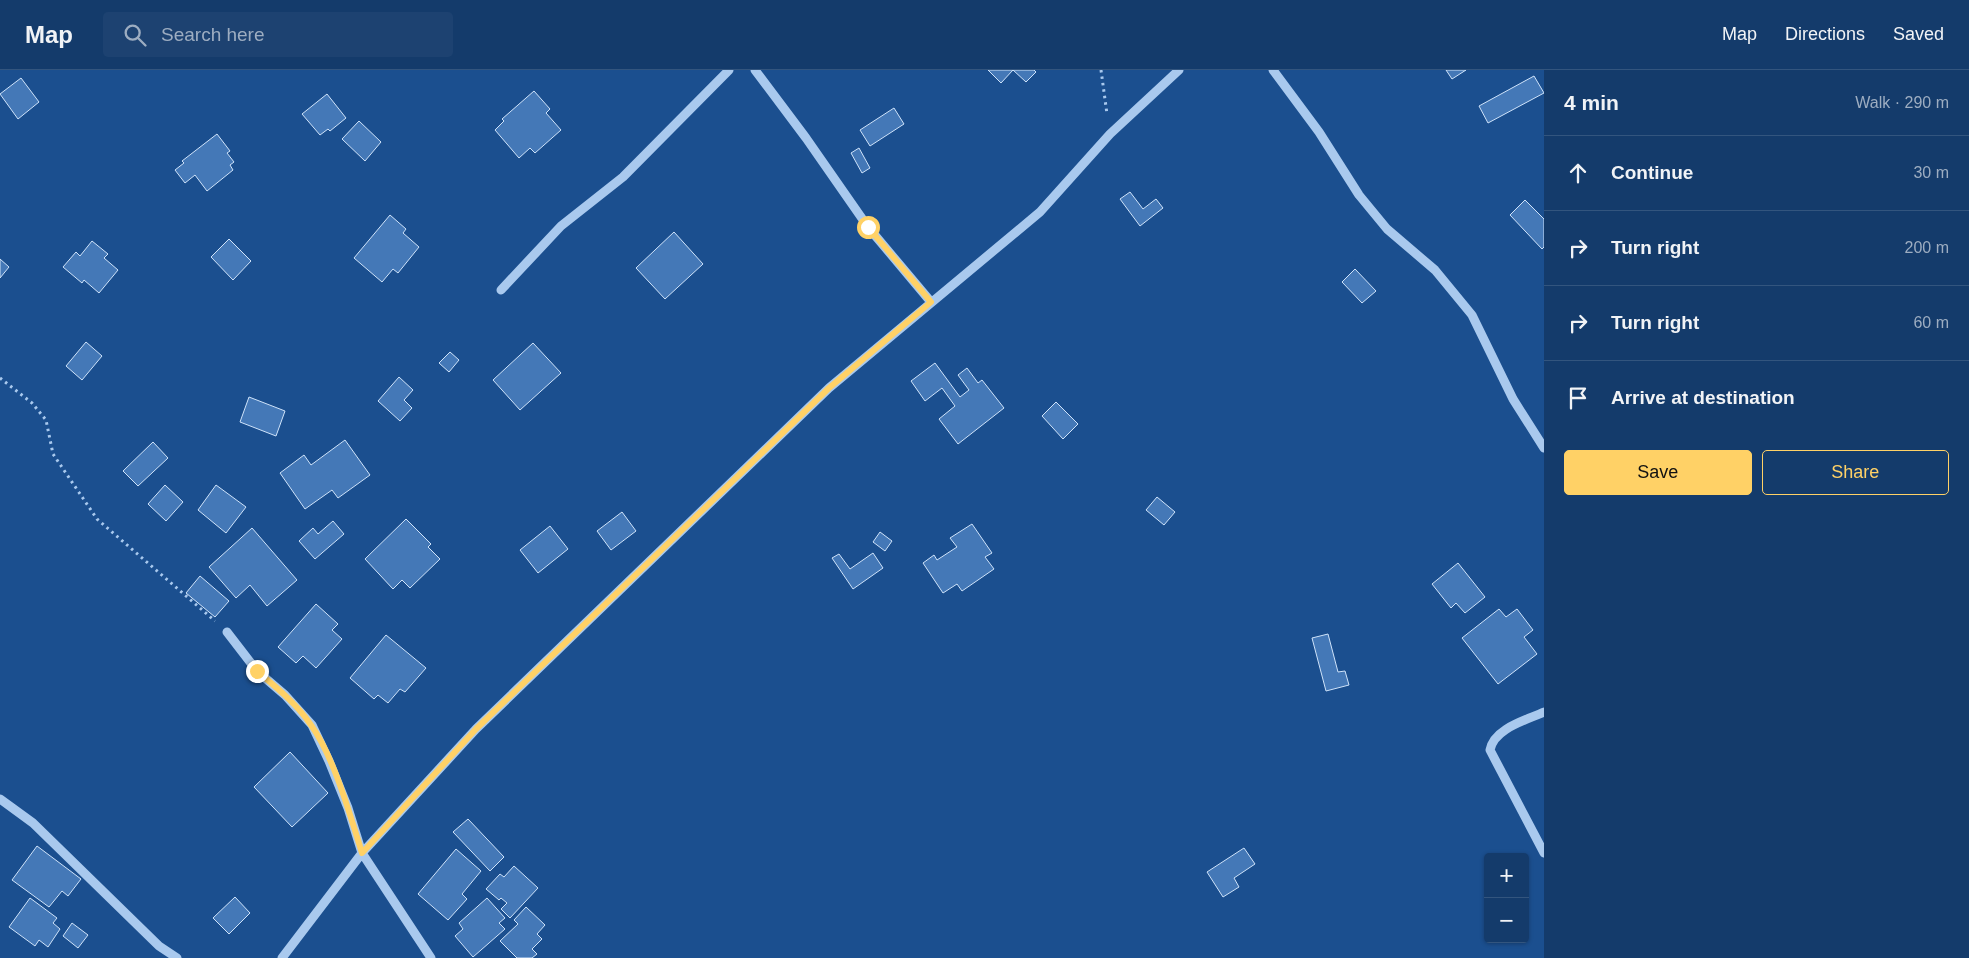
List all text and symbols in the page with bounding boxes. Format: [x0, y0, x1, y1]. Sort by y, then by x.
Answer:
search box [103, 12, 453, 57]
text: Map [25, 21, 73, 48]
icon: search [121, 21, 149, 49]
text: Search here [161, 24, 265, 45]
text: Map [1722, 24, 1757, 44]
text: Directions [1785, 24, 1865, 44]
text: Saved [1893, 24, 1944, 44]
text: 4 min [1564, 91, 1619, 114]
text: Walk · 290 m [1855, 94, 1949, 111]
icon: ahead [1564, 159, 1592, 187]
text: Continue [1611, 162, 1693, 183]
text: 30 m [1913, 164, 1949, 181]
route start [857, 216, 880, 239]
icon: right [1564, 234, 1592, 262]
text: Turn right [1611, 237, 1699, 258]
text: 200 m [1905, 239, 1949, 256]
icon: right [1564, 309, 1592, 337]
text: Turn right [1611, 312, 1699, 333]
text: 60 m [1913, 314, 1949, 331]
icon: arrive [1564, 384, 1592, 412]
text: Arrive at destination [1611, 387, 1795, 408]
button: Save [1564, 450, 1752, 495]
button: Share [1762, 450, 1949, 495]
route end [246, 660, 269, 683]
map controls [1484, 853, 1529, 943]
button: + [1484, 853, 1529, 898]
button: − [1484, 898, 1529, 943]

